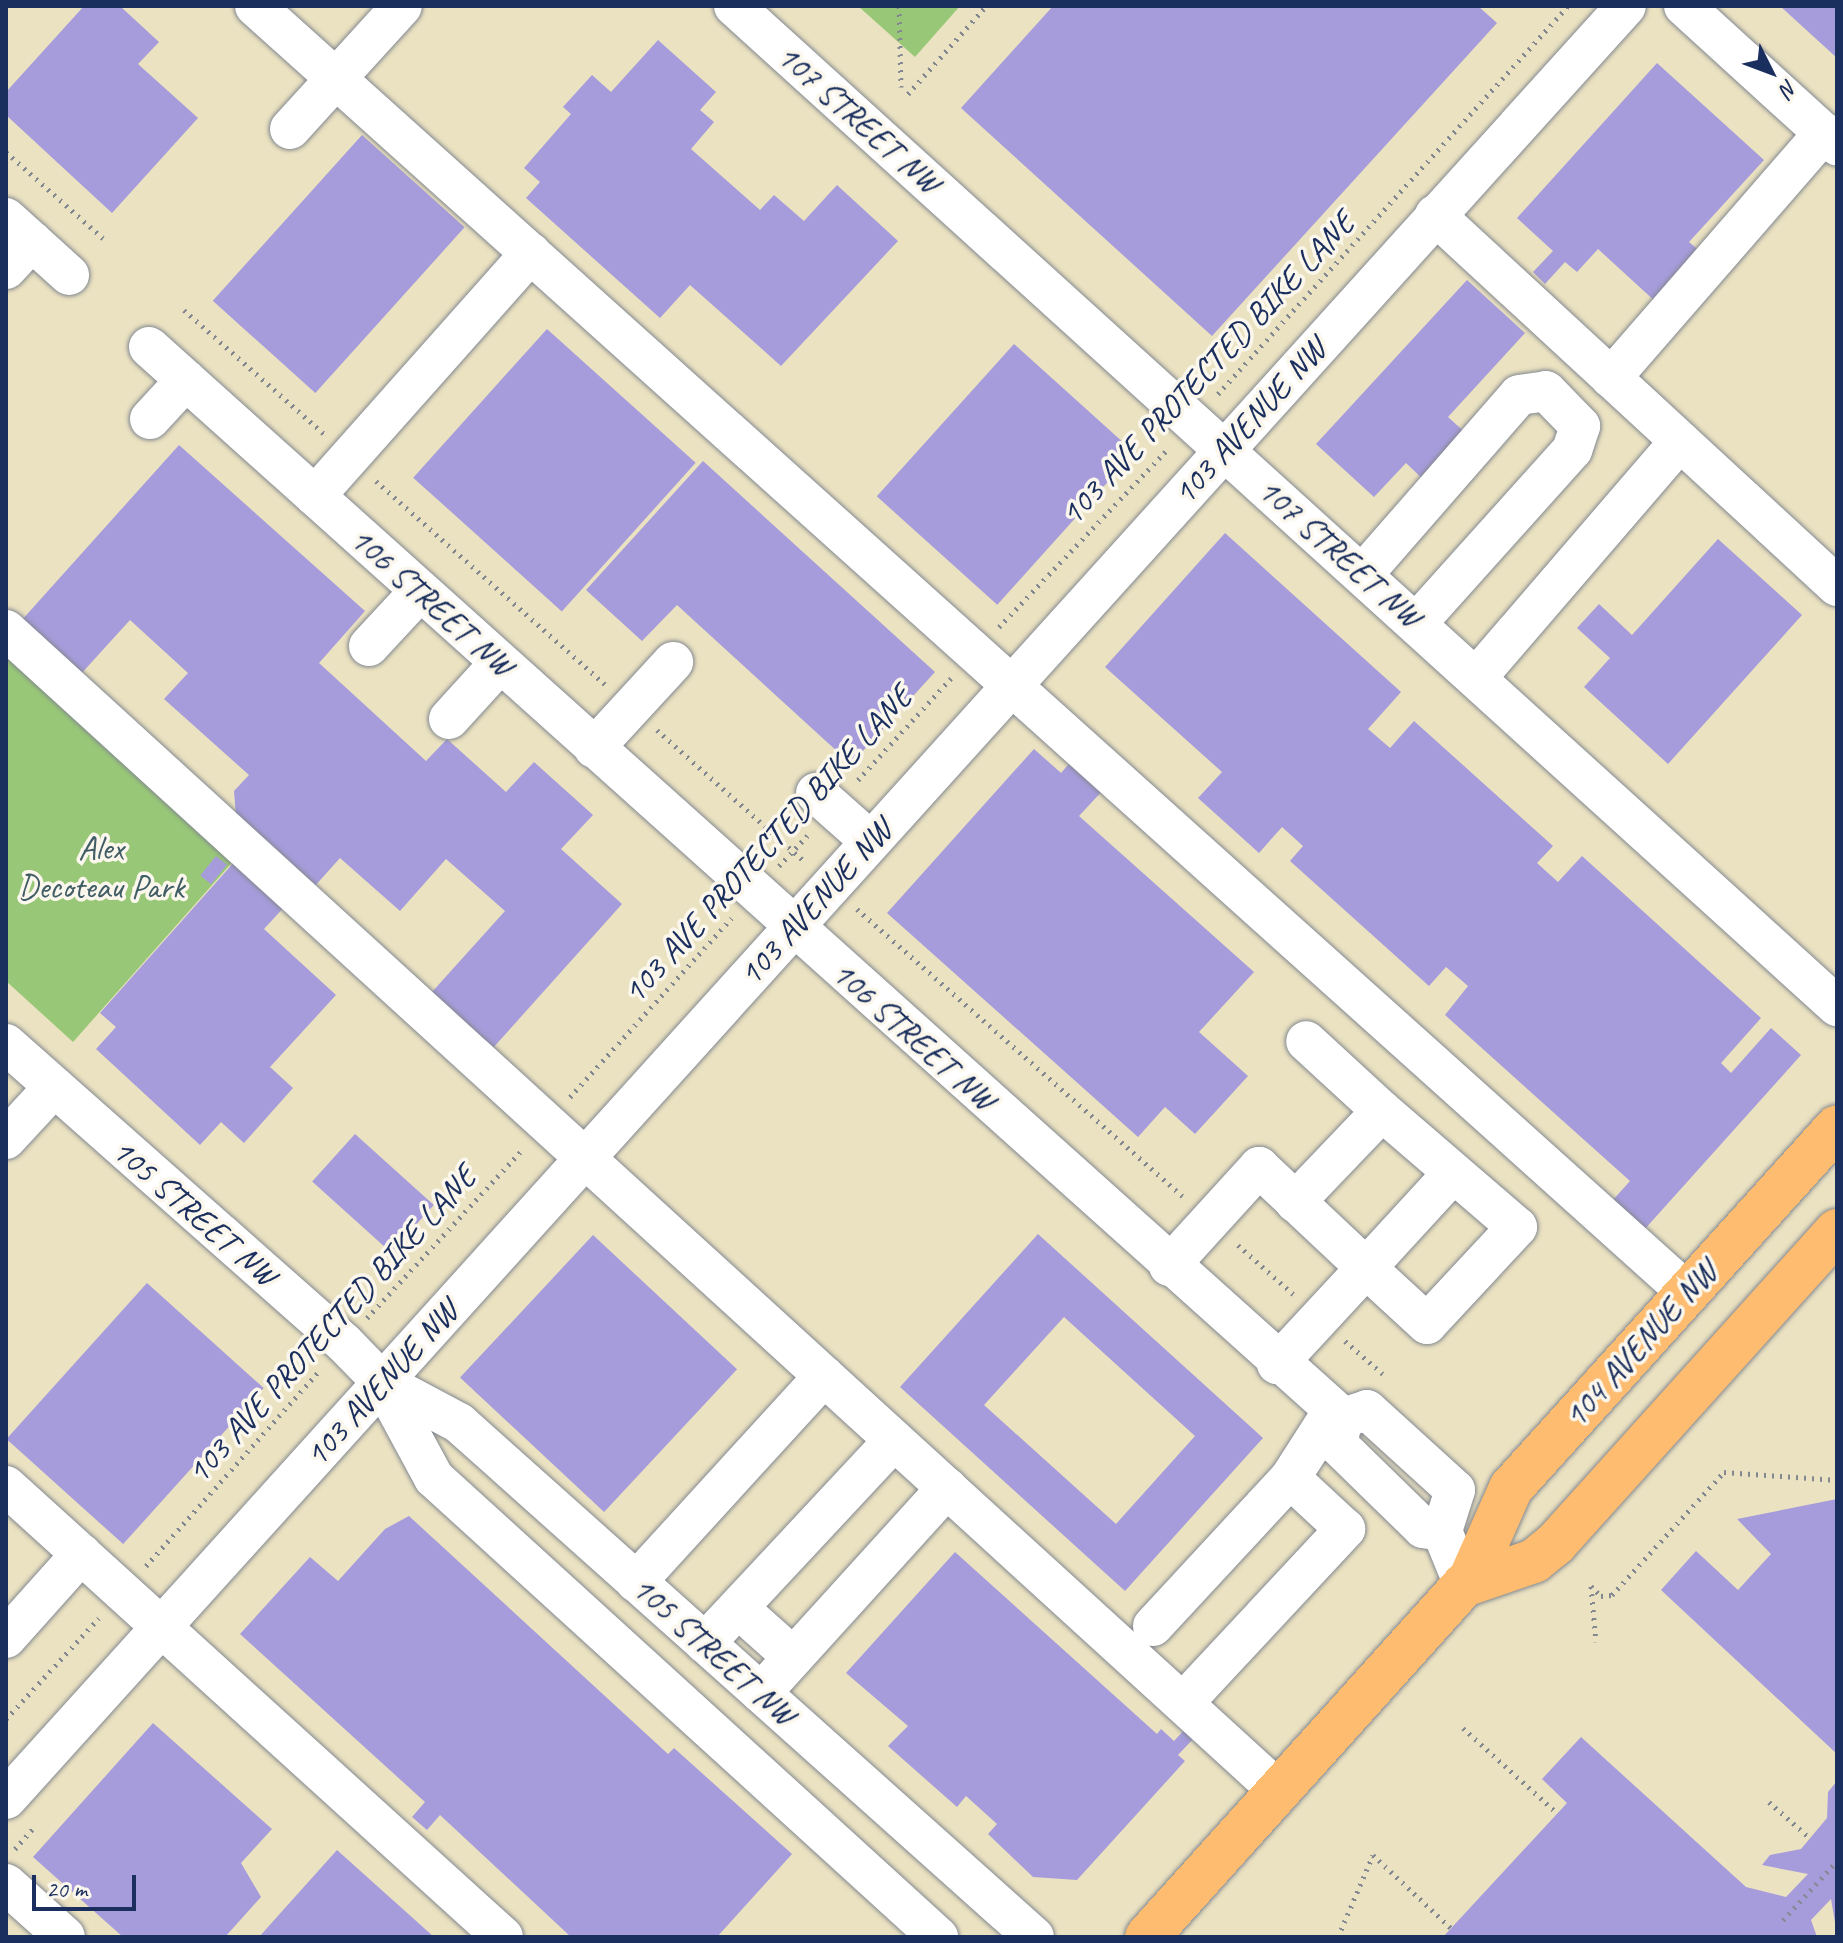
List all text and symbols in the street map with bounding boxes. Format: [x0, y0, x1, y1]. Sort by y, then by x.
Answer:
north arrow [1731, 32, 1811, 112]
street label: 107 STREET NW [768, 34, 950, 204]
text: N [1774, 74, 1804, 102]
street label: 103 AVE PROTECTED BIKE LANE [1050, 202, 1364, 534]
street label: 103 AVENUE NW [1163, 329, 1335, 513]
street label: 107 STREET NW [1249, 468, 1431, 638]
street label: 106 STREET NW [341, 517, 523, 687]
street label: 103 AVE PROTECTED BIKE LANE [613, 676, 921, 1012]
street label: 103 AVENUE NW [729, 810, 901, 994]
park label: Alex Decoteau Park [17, 827, 185, 906]
street label: 106 STREET NW [823, 951, 1005, 1121]
street label: 105 STREET NW [103, 1129, 287, 1295]
street label: 103 AVE PROTECTED BIKE LANE [177, 1156, 485, 1492]
street label: 104 AVENUE NW [1554, 1252, 1726, 1436]
street label: 103 AVENUE NW [295, 1291, 467, 1475]
street label: 105 STREET NW [623, 1566, 805, 1736]
scale bar [36, 1859, 140, 1909]
text: 20 m [46, 1874, 87, 1904]

